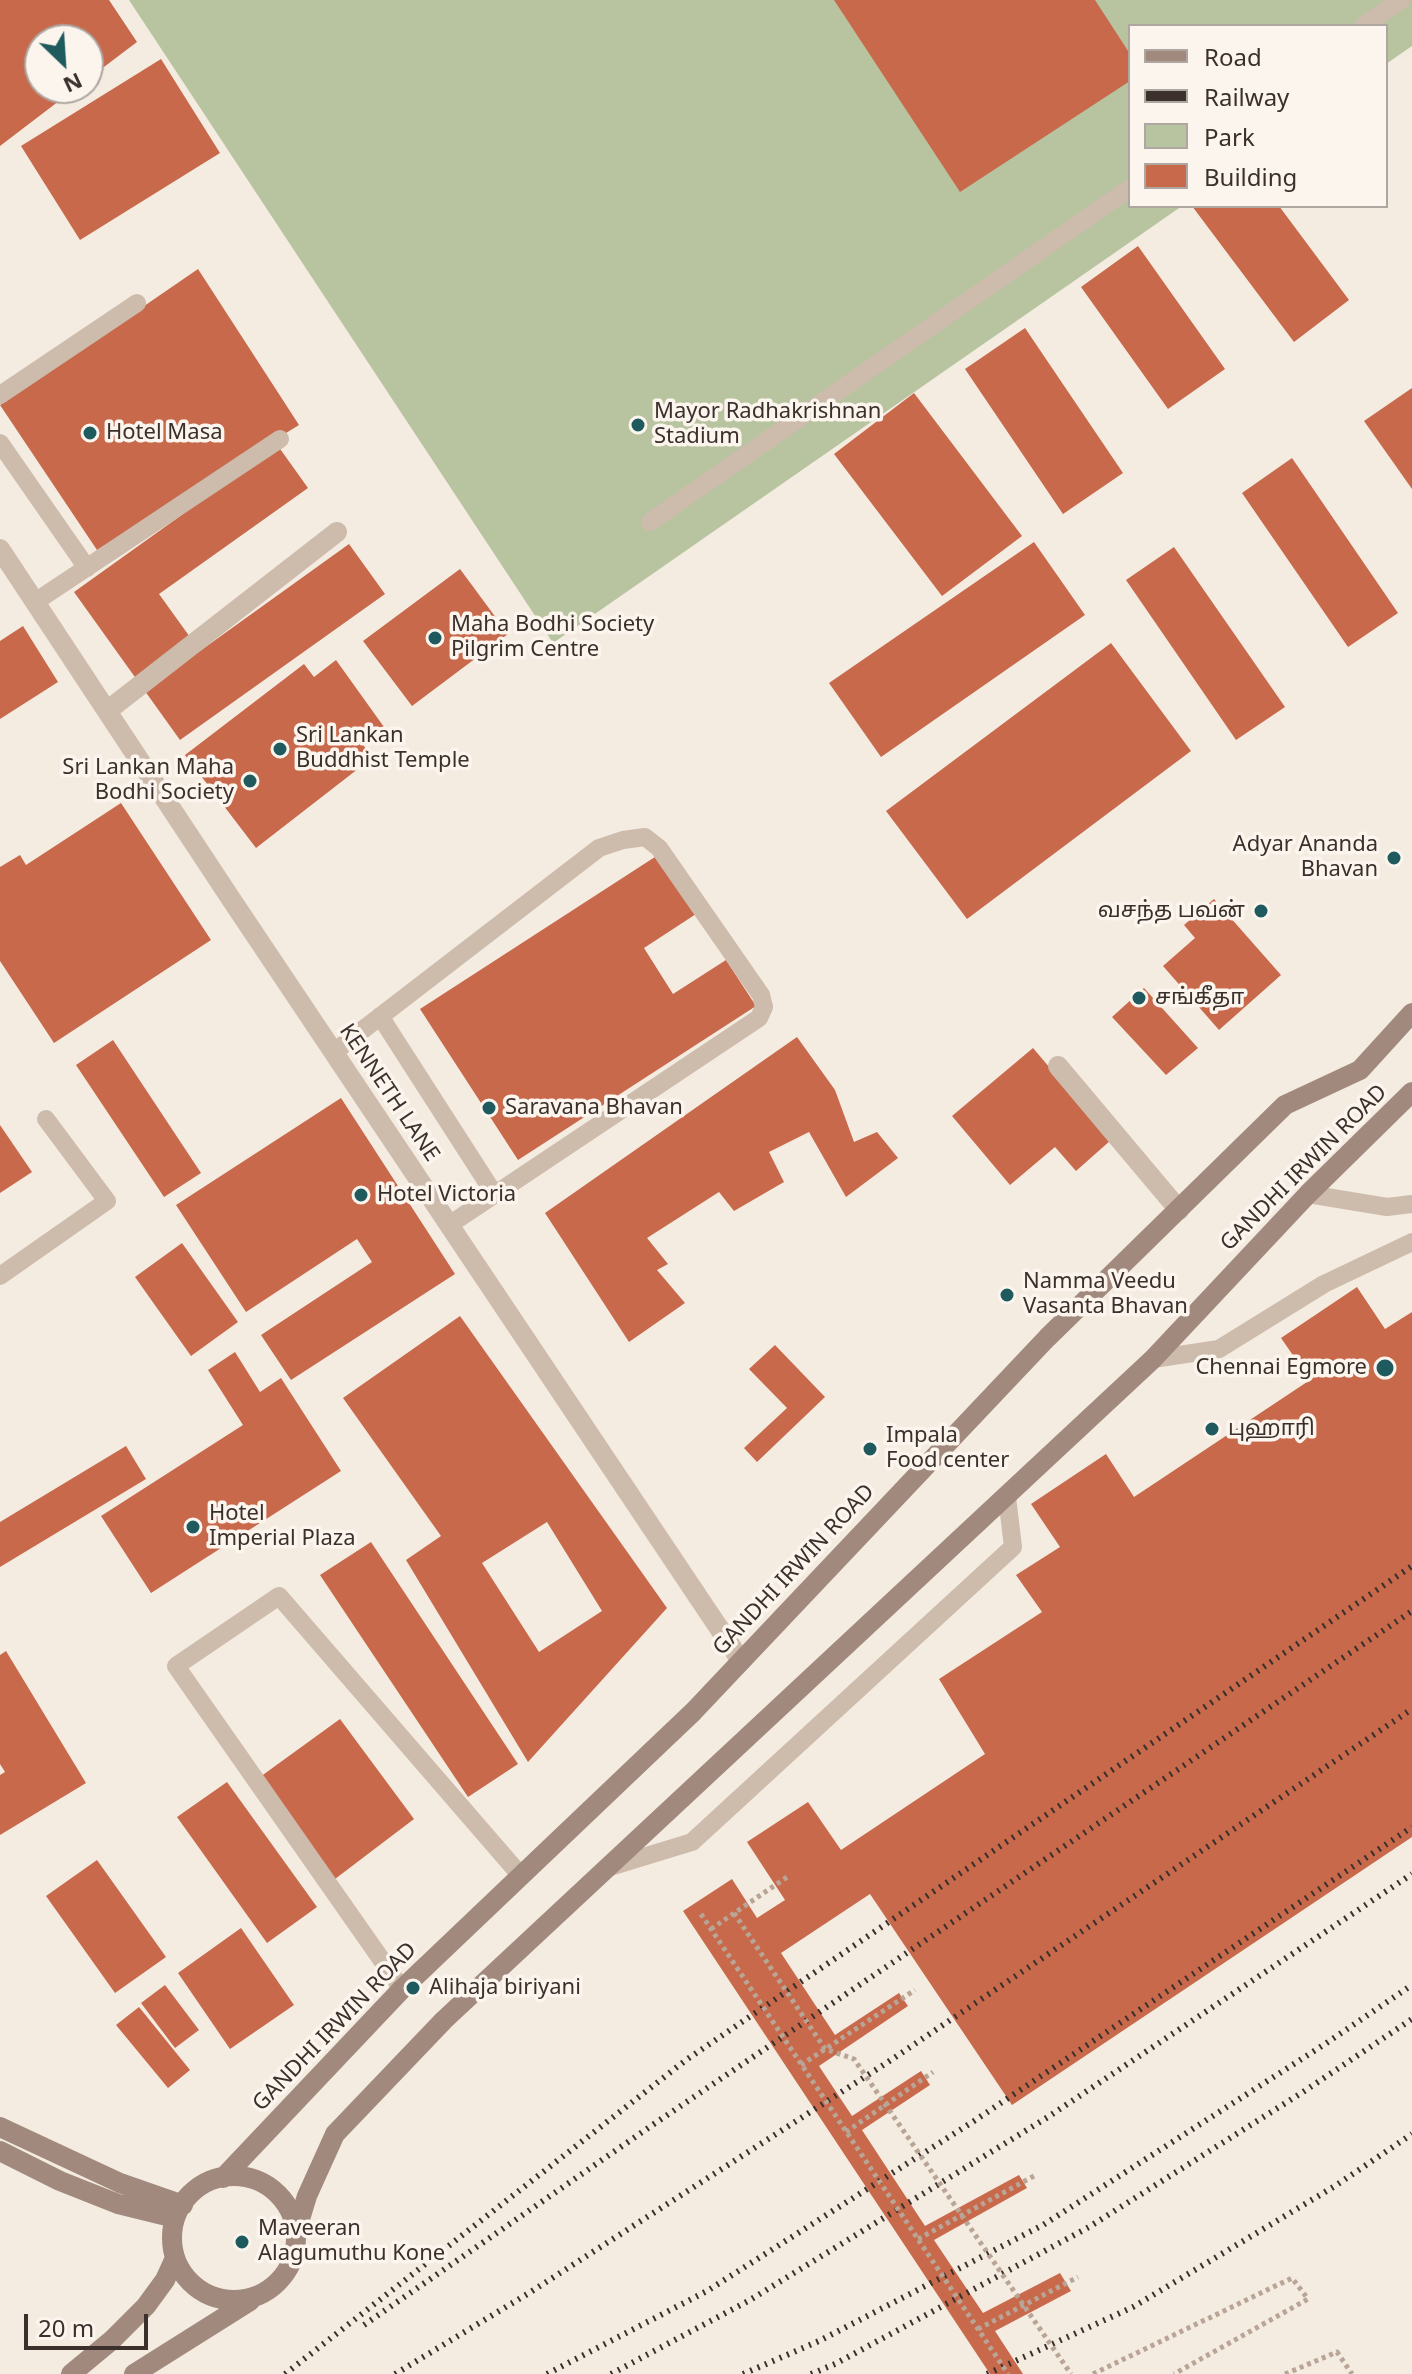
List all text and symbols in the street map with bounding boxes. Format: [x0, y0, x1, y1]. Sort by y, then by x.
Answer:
north arrow [24, 24, 104, 104]
legend [1128, 24, 1388, 208]
text: Road [1204, 40, 1262, 73]
text: N [59, 67, 88, 101]
text: Railway [1204, 80, 1289, 113]
text: Park [1204, 120, 1255, 153]
text: Building [1204, 160, 1297, 193]
place label: Mayor Radhakrishnan Stadium [654, 399, 881, 450]
marker: Mayor Radhakrishnan Stadium [629, 416, 647, 434]
place label: Hotel Masa [106, 420, 223, 446]
marker: Hotel Masa [81, 424, 99, 442]
place label: Maha Bodhi Society Pilgrim Centre [451, 612, 654, 664]
marker: Maha Bodhi Society Pilgrim Centre [426, 629, 444, 647]
place label: Sri Lankan Buddhist Temple [296, 723, 470, 774]
marker: Sri Lankan Buddhist Temple [271, 740, 289, 758]
place label: Sri Lankan Maha Bodhi Society [62, 755, 234, 806]
marker: Sri Lankan Maha Bodhi Society [241, 772, 259, 790]
place label: Adyar Ananda Bhavan [1233, 832, 1378, 884]
marker: Adyar Ananda Bhavan [1385, 849, 1403, 867]
place label: வசந்த பவன் [1098, 898, 1245, 924]
marker: வசந்த பவன் [1252, 902, 1270, 920]
place label: சங்கீதா [1155, 985, 1244, 1011]
marker: சங்கீதா [1130, 989, 1148, 1007]
street label: KENNETH LANE [333, 1019, 445, 1167]
street label: GANDHI IRWIN ROAD [1215, 1079, 1393, 1257]
place label: Saravana Bhavan [505, 1095, 683, 1121]
marker: Saravana Bhavan [480, 1099, 498, 1117]
place label: Hotel Victoria [377, 1182, 516, 1208]
marker: Hotel Victoria [352, 1186, 370, 1204]
place label: Namma Veedu Vasanta Bhavan [1023, 1269, 1188, 1320]
marker: Namma Veedu Vasanta Bhavan [998, 1286, 1016, 1304]
place label: Chennai Egmore [1195, 1355, 1367, 1381]
marker: Chennai Egmore [1374, 1357, 1396, 1379]
place label: புஹாரி [1228, 1416, 1315, 1442]
marker: புஹாரி [1203, 1420, 1221, 1438]
place label: Impala Food center [886, 1423, 1009, 1474]
marker: Impala Food center [861, 1440, 879, 1458]
street label: GANDHI IRWIN ROAD [708, 1479, 880, 1661]
place label: Hotel Imperial Plaza [209, 1501, 355, 1552]
marker: Hotel Imperial Plaza [184, 1518, 202, 1536]
street label: GANDHI IRWIN ROAD [248, 1937, 422, 2117]
place label: Alihaja biriyani [429, 1975, 581, 2001]
marker: Alihaja biriyani [404, 1979, 422, 1997]
place label: Maveeran Alagumuthu Kone [258, 2216, 445, 2268]
marker: Maveeran Alagumuthu Kone [233, 2233, 251, 2251]
scale bar [28, 2298, 152, 2348]
text: 20 m [38, 2311, 94, 2344]

